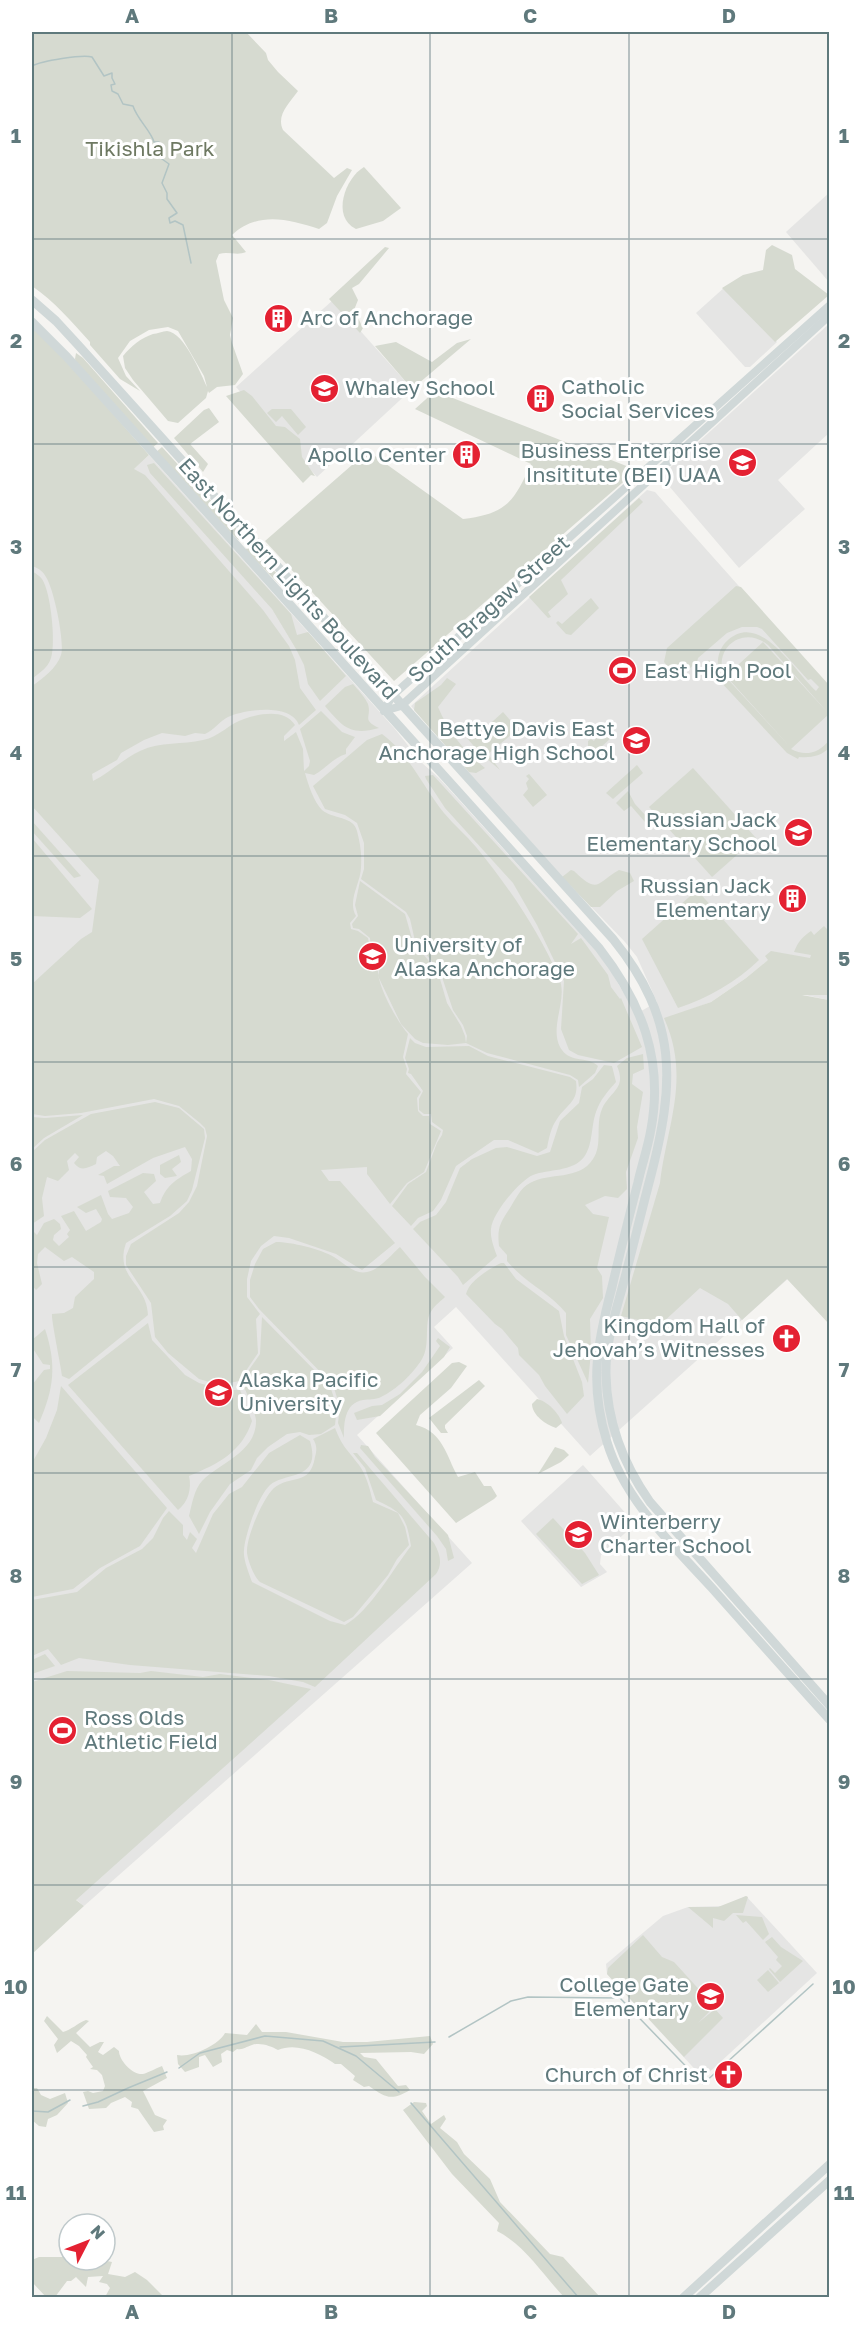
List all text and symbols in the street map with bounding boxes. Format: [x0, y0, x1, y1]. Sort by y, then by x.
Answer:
text: A [125, 3, 139, 27]
text: B [324, 3, 338, 27]
text: C [523, 3, 537, 27]
text: D [722, 3, 736, 27]
text: 1 [11, 123, 21, 147]
text: 1 [839, 123, 849, 147]
park label: Tikishla Park [85, 135, 215, 161]
building icon: Arc of Anchorage [263, 302, 295, 334]
place label: Arc of Anchorage [300, 304, 473, 330]
text: 2 [10, 328, 22, 352]
text: 2 [838, 328, 850, 352]
school or university icon: Whaley School [308, 372, 340, 404]
place label: Catholic Social Services [561, 373, 715, 423]
place label: Whaley School [345, 374, 495, 400]
building icon: Catholic Social Services [524, 383, 556, 415]
place label: Business Enterprise Insititute (BEI) UAA [521, 437, 721, 487]
building icon: Apollo Center [451, 439, 483, 471]
place label: Apollo Center [307, 441, 446, 467]
school or university icon: Business Enterprise Insititute (BEI) UAA [726, 447, 758, 479]
street label: East Northern Lights Boulevard [173, 452, 404, 704]
street label: South Bragaw Street [402, 529, 574, 688]
text: 3 [10, 534, 22, 558]
text: 3 [838, 534, 850, 558]
sports icon: East High Pool [607, 655, 639, 687]
place label: East High Pool [644, 657, 791, 683]
place label: Bettye Davis East Anchorage High School [378, 715, 615, 765]
school or university icon: Bettye Davis East Anchorage High School [620, 725, 652, 757]
text: 4 [10, 740, 22, 764]
text: 4 [838, 740, 850, 764]
place label: Russian Jack Elementary School [586, 806, 777, 856]
school or university icon: Russian Jack Elementary School [782, 816, 814, 848]
place label: Russian Jack Elementary [640, 872, 771, 922]
building icon: Russian Jack Elementary [776, 882, 808, 914]
place label: University of Alaska Anchorage [394, 931, 575, 981]
school or university icon: University of Alaska Anchorage [357, 941, 389, 973]
text: 5 [10, 946, 22, 970]
text: 5 [838, 946, 850, 970]
text: 6 [10, 1151, 22, 1175]
text: 6 [838, 1151, 850, 1175]
place label: Kingdom Hall of Jehovah’s Witnesses [553, 1312, 765, 1362]
church icon: Kingdom Hall of Jehovah’s Witnesses [770, 1322, 802, 1354]
text: 7 [11, 1357, 22, 1381]
text: 7 [839, 1357, 850, 1381]
place label: Alaska Pacific University [239, 1366, 378, 1416]
school or university icon: Alaska Pacific University [202, 1376, 234, 1408]
place label: Winterberry Charter School [600, 1508, 751, 1558]
school or university icon: Winterberry Charter School [563, 1518, 595, 1550]
text: 8 [10, 1563, 22, 1587]
text: 8 [838, 1563, 850, 1587]
place label: Ross Olds Athletic Field [84, 1704, 218, 1754]
sports icon: Ross Olds Athletic Field [47, 1714, 79, 1746]
text: 9 [10, 1769, 22, 1793]
text: 9 [838, 1769, 850, 1793]
place label: College Gate Elementary [559, 1971, 689, 2021]
text: 10 [4, 1974, 28, 1998]
text: 10 [832, 1974, 856, 1998]
school or university icon: College Gate Elementary [694, 1981, 726, 2013]
church icon: Church of Christ [713, 2059, 745, 2091]
place label: Church of Christ [545, 2061, 708, 2087]
text: 11 [6, 2180, 26, 2204]
text: 11 [834, 2180, 854, 2204]
north arrow [57, 2212, 117, 2272]
text: N [87, 2221, 110, 2243]
text: A [125, 2299, 139, 2323]
text: B [324, 2299, 338, 2323]
text: C [523, 2299, 537, 2323]
text: D [722, 2299, 736, 2323]

